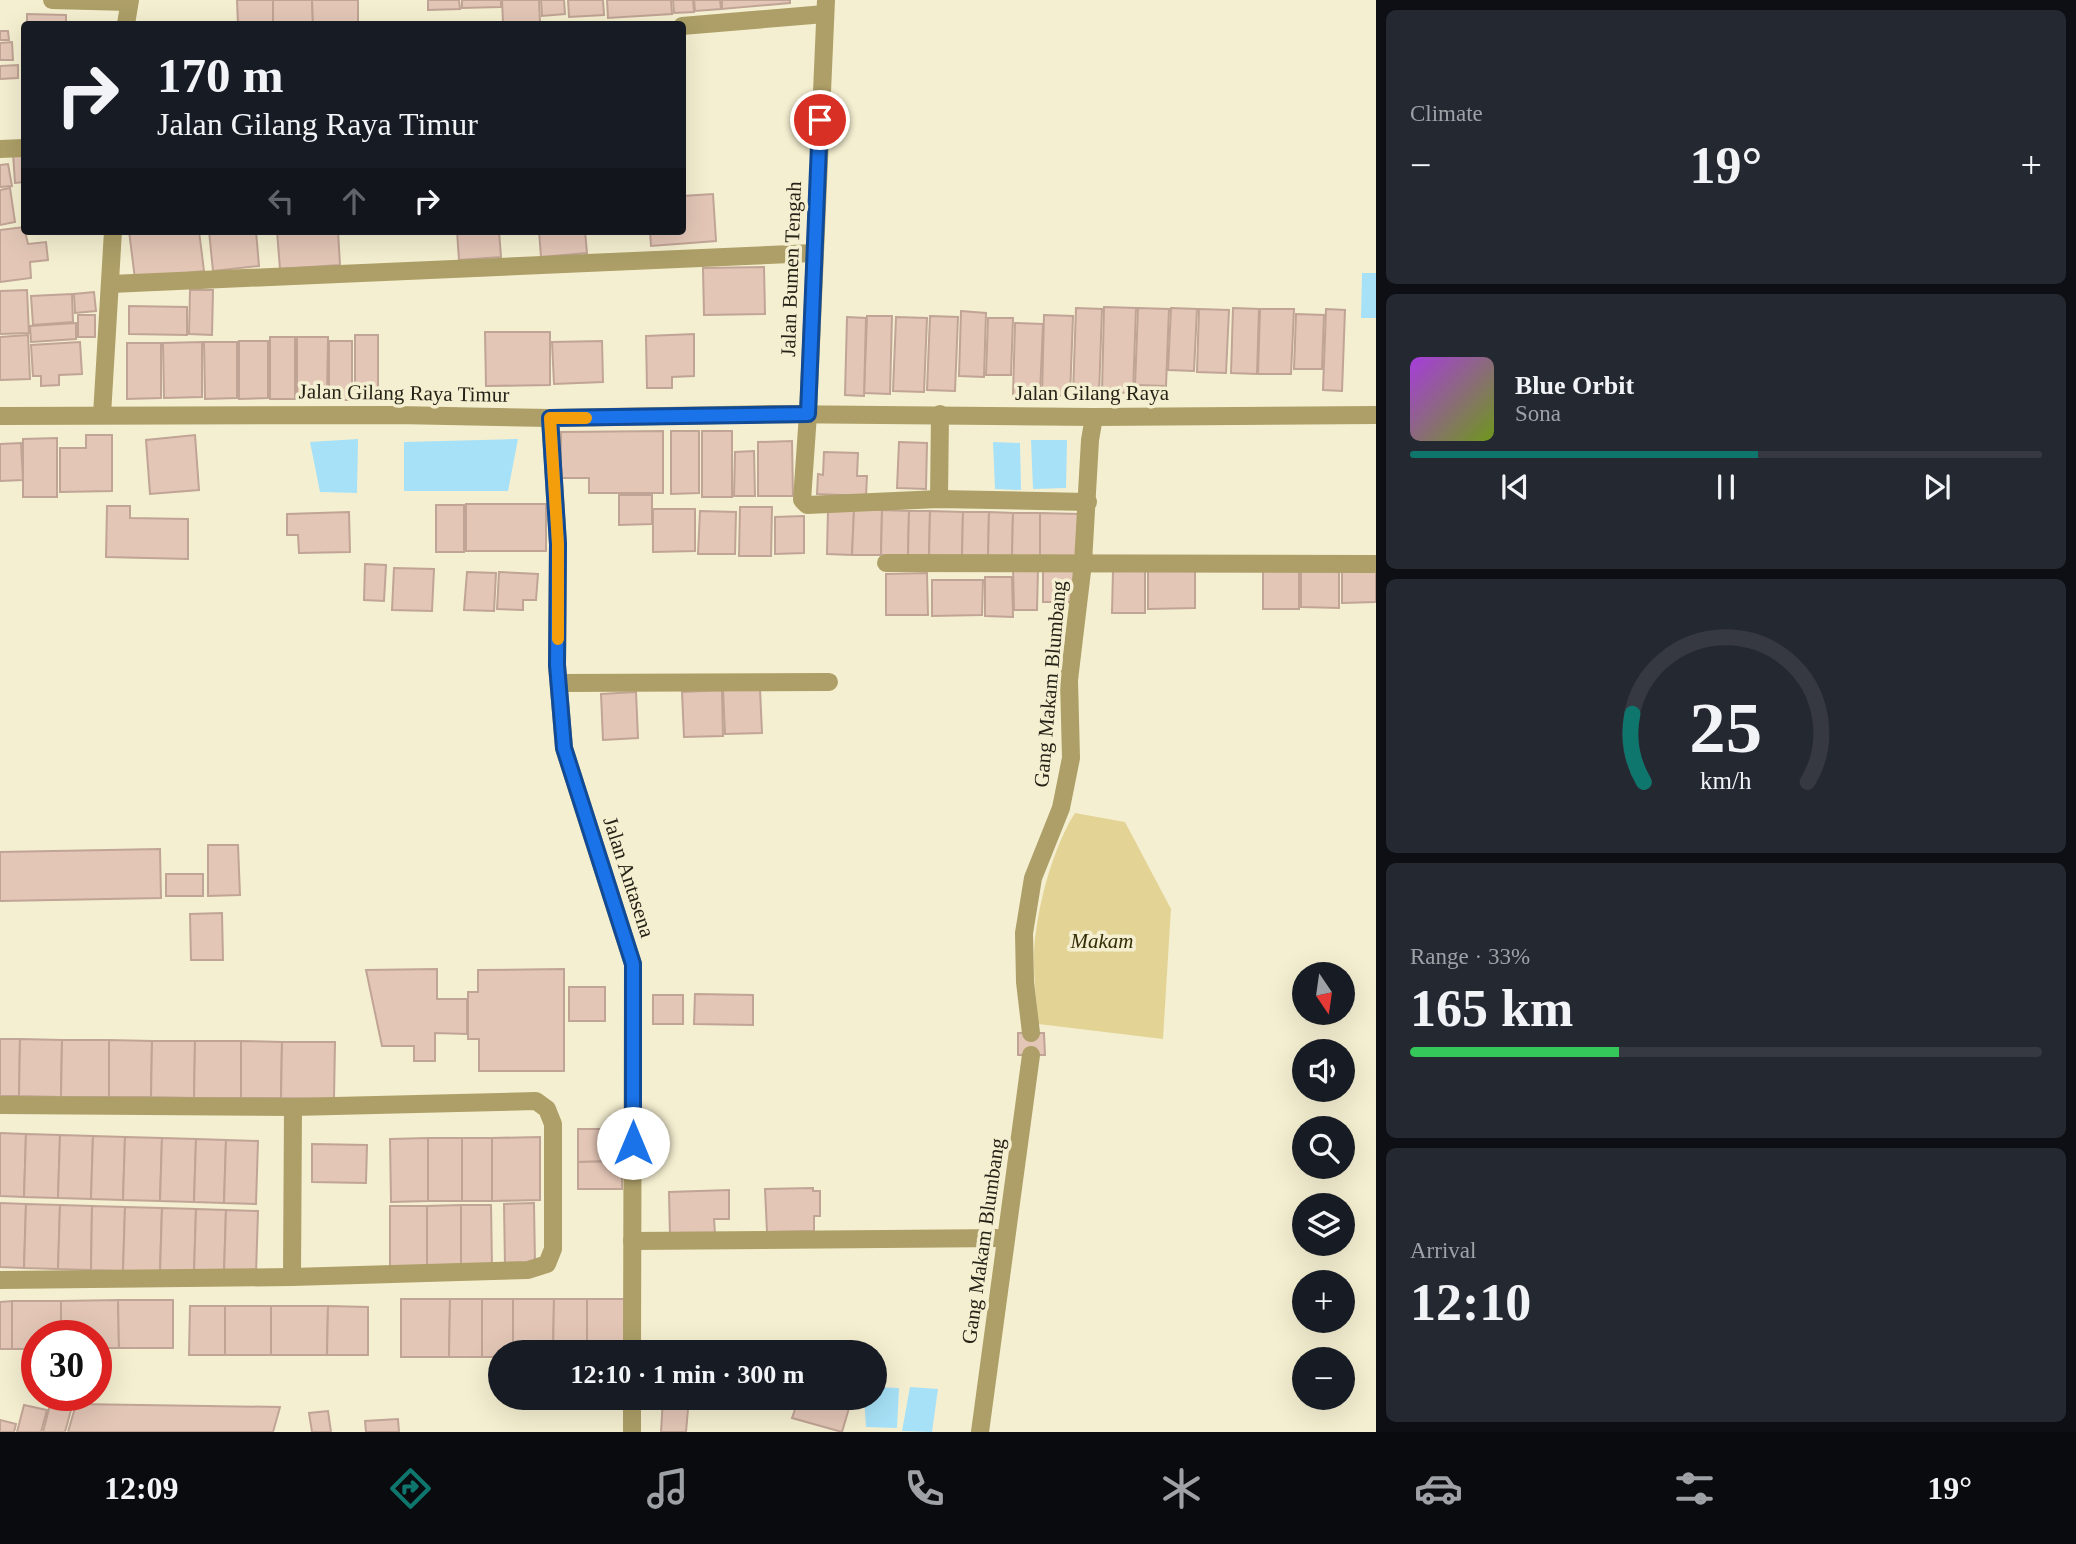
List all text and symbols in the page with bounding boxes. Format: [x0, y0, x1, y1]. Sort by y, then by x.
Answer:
text: 170 m [157, 48, 284, 103]
icon: right [42, 49, 133, 140]
pin [790, 90, 850, 150]
icon: arrive [801, 101, 839, 139]
text: Climate [1410, 101, 1483, 126]
text: Jalan Gilang Raya Timur [157, 106, 478, 142]
text: 19° [1690, 137, 1762, 194]
text: − [1410, 144, 1431, 186]
text: + [2021, 144, 2042, 186]
street label: Jalan Bumen Tengah [776, 180, 806, 357]
icon: left [262, 182, 300, 220]
icon: ahead [335, 182, 373, 220]
icon: right [408, 182, 446, 220]
text: Blue Orbit [1515, 371, 1634, 400]
street label: Jalan Gilang Raya Timur [299, 379, 509, 407]
street label: Jalan Gilang Raya [1015, 381, 1170, 405]
text: Sona [1515, 401, 1561, 426]
icon: previous [1496, 468, 1534, 506]
icon: pause [1707, 468, 1745, 506]
icon: next [1918, 468, 1956, 506]
street label: Gang Makam Blumbang [1029, 579, 1071, 788]
text: 25 [1690, 687, 1762, 768]
text: km/h [1700, 767, 1752, 794]
street label: Jalan Antasena [598, 814, 660, 941]
park label: Makam [1070, 929, 1133, 953]
text: Range · 33% [1410, 944, 1530, 969]
north arrow [1292, 962, 1354, 1026]
map controls [1292, 962, 1355, 1410]
text: 165 km [1410, 980, 1573, 1037]
button: sound [1292, 1039, 1355, 1102]
position arrow [596, 1106, 670, 1180]
button: search [1292, 1116, 1355, 1179]
street label: Gang Makam Blumbang [957, 1136, 1009, 1345]
button: layers [1292, 1193, 1355, 1256]
text: Arrival [1410, 1238, 1476, 1263]
button: + [1292, 1270, 1355, 1333]
text: 12:10 [1410, 1274, 1531, 1331]
speed limit sign: 30 [21, 1320, 112, 1411]
button: − [1292, 1347, 1355, 1410]
text: 12:10 · 1 min · 300 m [571, 1360, 805, 1389]
icon: directions [386, 1464, 435, 1513]
icon: music [643, 1464, 692, 1513]
icon: phone [900, 1464, 949, 1513]
icon: climate [1157, 1464, 1206, 1513]
icon: car [1414, 1464, 1463, 1513]
icon: filters [1670, 1464, 1719, 1513]
text: 12:09 [104, 1470, 179, 1506]
text: 19° [1927, 1470, 1972, 1506]

